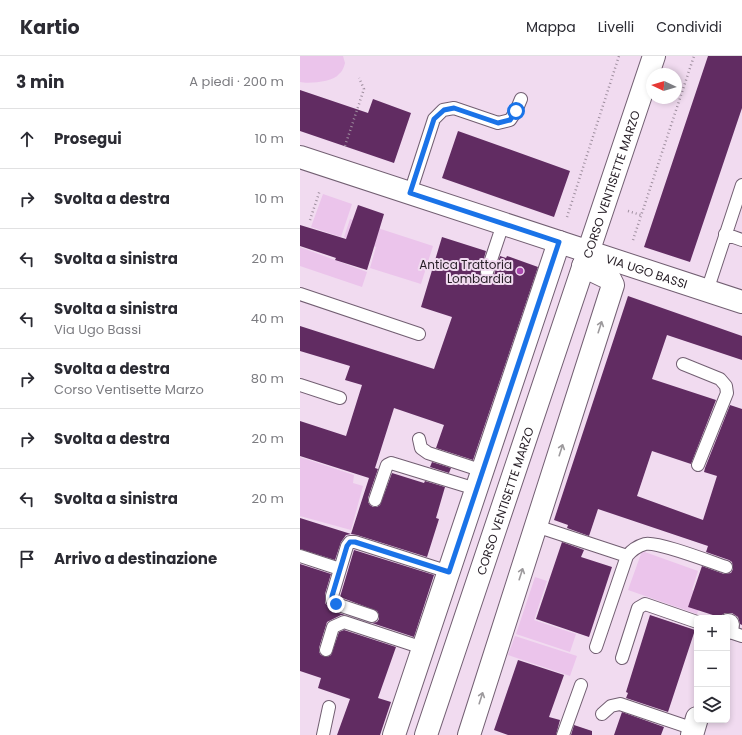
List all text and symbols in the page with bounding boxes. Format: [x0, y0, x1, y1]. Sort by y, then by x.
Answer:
text: Kartio [20, 14, 80, 41]
text: Mappa [526, 17, 576, 37]
text: Livelli [598, 17, 634, 37]
text: Condividi [656, 17, 722, 37]
north arrow [646, 68, 682, 104]
text: 3 min [16, 70, 64, 94]
text: A piedi · 200 m [189, 72, 284, 91]
route start [507, 102, 525, 120]
street label: CORSO VENTISETTE MARZO [578, 108, 644, 260]
icon: ahead [16, 128, 38, 150]
text: Prosegui [54, 128, 122, 149]
text: 10 m [255, 129, 284, 148]
icon: right [16, 188, 38, 210]
text: Svolta a destra [54, 188, 170, 209]
text: 10 m [255, 189, 284, 208]
icon: left [16, 248, 38, 270]
text: Svolta a sinistra [54, 248, 178, 269]
text: 20 m [251, 249, 284, 268]
street label: VIA UGO BASSI [604, 249, 690, 292]
place label: Antica Trattoria Lombardia [419, 256, 512, 287]
marker: Antica Trattoria Lombardia [515, 266, 525, 276]
text: Svolta a sinistra [54, 298, 178, 319]
icon: left [16, 308, 38, 330]
text: 40 m [251, 309, 284, 328]
text: Via Ugo Bassi [54, 320, 141, 339]
one-way arrow [597, 320, 604, 333]
text: Svolta a destra [54, 358, 170, 379]
icon: right [16, 368, 38, 390]
text: 80 m [251, 369, 284, 388]
text: Corso Ventisette Marzo [54, 380, 204, 399]
street label: CORSO VENTISETTE MARZO [472, 425, 537, 577]
icon: right [16, 428, 38, 450]
text: Svolta a destra [54, 428, 170, 449]
text: 20 m [251, 429, 284, 448]
one-way arrow [557, 445, 565, 457]
icon: left [16, 488, 38, 510]
text: Svolta a sinistra [54, 488, 178, 509]
text: 20 m [251, 489, 284, 508]
icon: arrive [16, 548, 38, 570]
text: Arrivo a destinazione [54, 548, 217, 569]
one-way arrow [517, 568, 525, 580]
route end [327, 595, 345, 613]
map controls [694, 615, 730, 723]
button: + [694, 615, 730, 651]
button: − [694, 651, 730, 687]
button: layers [694, 687, 730, 723]
one-way arrow [478, 692, 485, 705]

